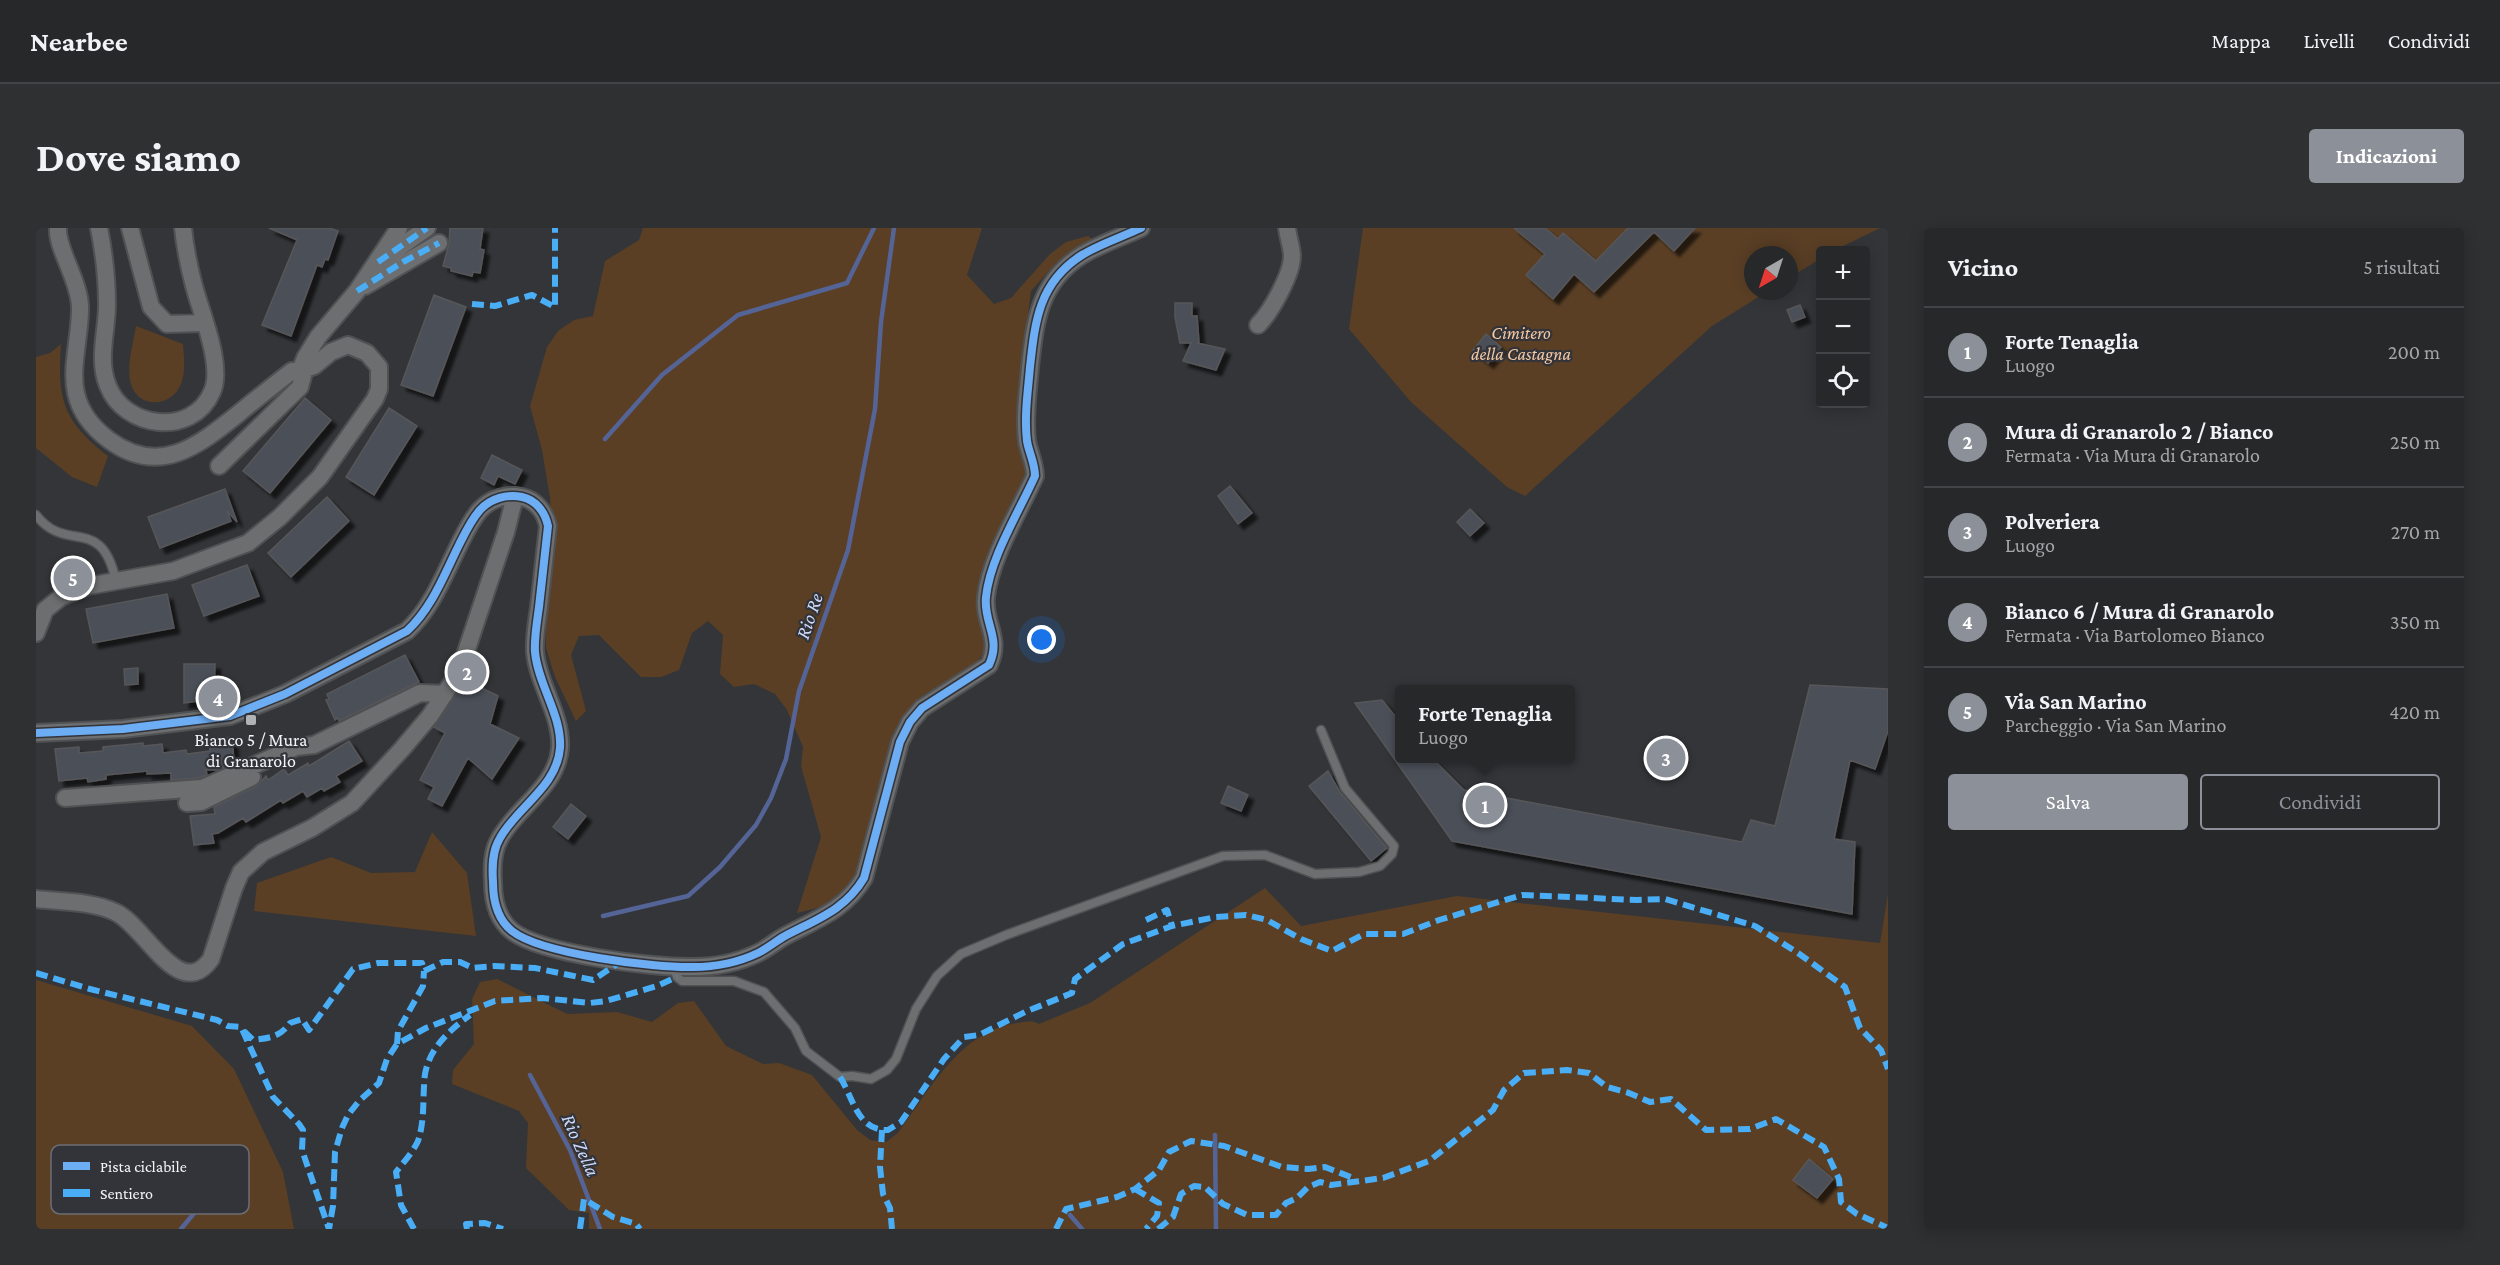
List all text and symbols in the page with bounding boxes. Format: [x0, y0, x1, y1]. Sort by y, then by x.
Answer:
text: Nearbee [30, 26, 128, 57]
text: Mappa [2212, 29, 2270, 53]
text: Livelli [2303, 29, 2355, 53]
text: Condividi [2388, 29, 2470, 53]
button: Indicazioni [2309, 129, 2464, 183]
text: Dove siamo [36, 133, 241, 180]
north arrow [1744, 246, 1798, 300]
map controls [1816, 246, 1870, 408]
button: + [1816, 246, 1870, 300]
text: Vicino [1948, 253, 2018, 282]
text: 5 risultati [2363, 256, 2440, 278]
button: − [1816, 300, 1870, 354]
park label: Cimitero della Castagna [1471, 323, 1571, 364]
text: Forte Tenaglia [2005, 329, 2139, 354]
text: 1 [1964, 341, 1971, 363]
text: 200 m [2388, 341, 2440, 363]
button: locate [1816, 354, 1870, 408]
text: Luogo [2005, 354, 2055, 376]
text: Mura di Granarolo 2 / Bianco [2005, 419, 2274, 444]
text: 2 [1962, 431, 1973, 453]
text: 250 m [2390, 431, 2440, 453]
text: Fermata · Via Mura di Granarolo [2005, 444, 2260, 466]
text: Polveriera [2005, 509, 2100, 534]
text: 3 [1963, 521, 1972, 543]
text: 270 m [2391, 521, 2440, 543]
text: Luogo [2005, 534, 2055, 556]
pin: 5 [54, 556, 93, 600]
water label: Rio Re [791, 590, 827, 642]
text: Bianco 6 / Mura di Granarolo [2005, 599, 2274, 624]
text: 4 [1962, 611, 1973, 633]
text: 350 m [2390, 611, 2440, 633]
text: Fermata · Via Bartolomeo Bianco [2005, 624, 2265, 646]
your location [1027, 625, 1056, 654]
pin: 2 [448, 650, 486, 694]
pin: 4 [198, 676, 237, 720]
popup [1395, 685, 1575, 763]
text: Via San Marino [2005, 689, 2147, 714]
text: Forte Tenaglia [1418, 701, 1552, 726]
text: 5 [1963, 701, 1972, 723]
text: 420 m [2389, 701, 2440, 723]
marker: Bianco 5 / Mura di Granarolo [244, 713, 258, 727]
text: Parcheggio · Via San Marino [2005, 714, 2227, 736]
text: Luogo [1418, 726, 1468, 748]
place label: Bianco 5 / Mura di Granarolo [195, 730, 307, 771]
pin: 3 [1646, 736, 1686, 780]
button: Salva [1948, 774, 2188, 830]
button: Condividi [2200, 774, 2440, 830]
pin: 1 [1466, 782, 1504, 828]
water label: Rio Zella [558, 1110, 604, 1180]
legend [51, 1145, 249, 1214]
text: Pista ciclabile [100, 1158, 187, 1175]
text: Sentiero [100, 1185, 153, 1202]

